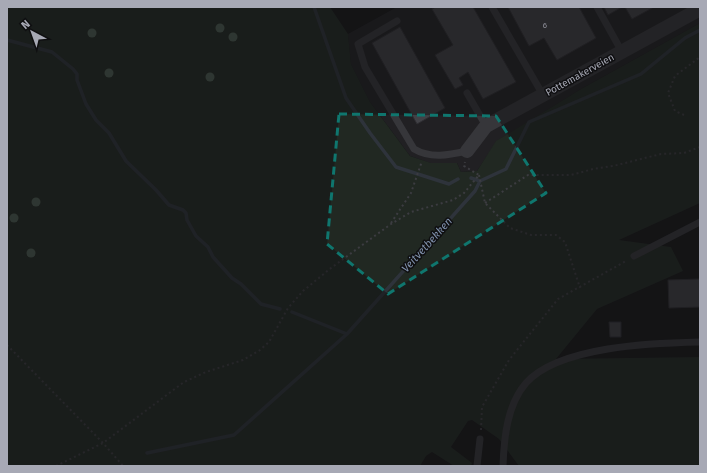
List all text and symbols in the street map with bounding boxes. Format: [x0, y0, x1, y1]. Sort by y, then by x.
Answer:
north arrow [12, 12, 52, 52]
text: N [19, 18, 33, 32]
house number: 6 [543, 21, 547, 30]
street label: Pottemakerveien [544, 51, 616, 99]
water label: Veitvetbekken [399, 215, 455, 275]

